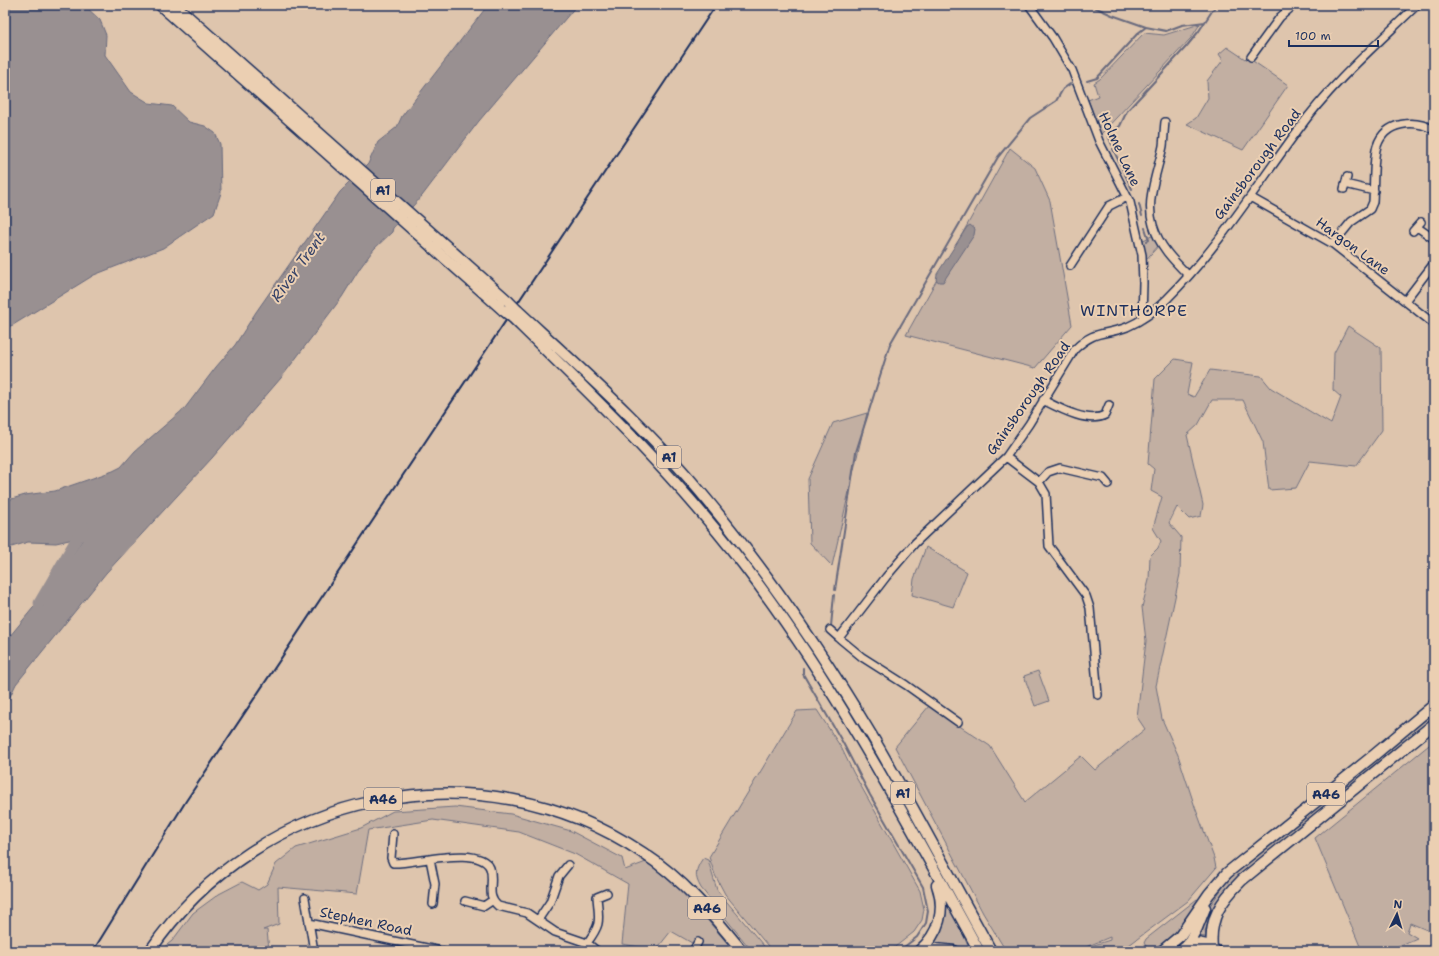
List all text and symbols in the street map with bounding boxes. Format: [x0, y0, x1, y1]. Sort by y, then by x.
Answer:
scale bar [1289, 22, 1378, 48]
text: 100 m [1295, 28, 1331, 44]
street label: Gainsborough Road [1209, 105, 1305, 223]
street label: Holme Lane [1095, 109, 1145, 189]
road number: A1 [371, 179, 395, 201]
street label: Hargon Lane [1312, 213, 1394, 279]
water label: River Trent [266, 228, 330, 306]
district label: WINTHORPE [1080, 300, 1188, 321]
street label: Gainsborough Road [982, 338, 1074, 458]
road number: A1 [657, 446, 681, 468]
road number: A1 [891, 782, 915, 804]
road number: A46 [1307, 783, 1345, 805]
road number: A46 [364, 788, 402, 810]
north arrow [1377, 894, 1417, 934]
road number: A46 [688, 897, 726, 919]
text: N [1393, 897, 1403, 912]
street label: Stephen Road [318, 902, 414, 940]

